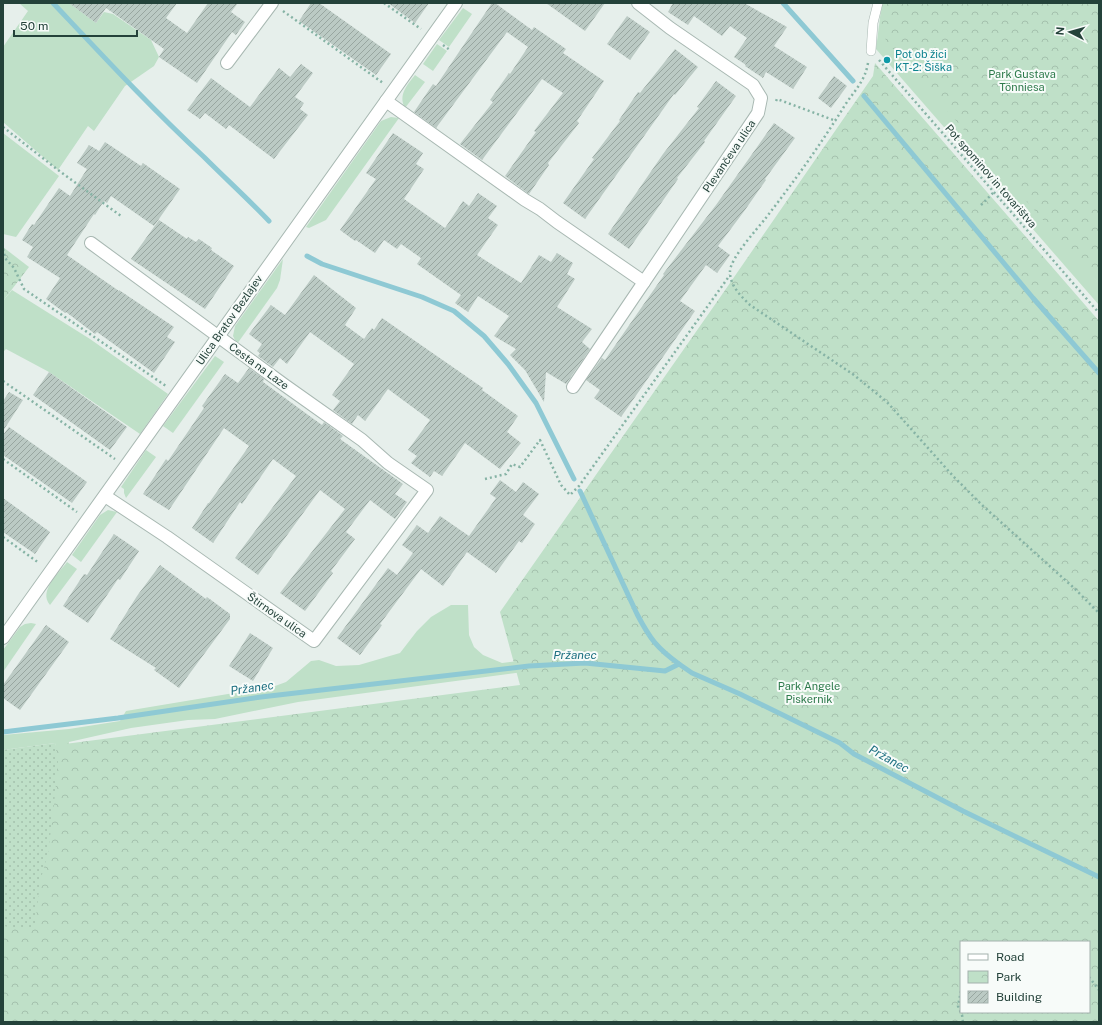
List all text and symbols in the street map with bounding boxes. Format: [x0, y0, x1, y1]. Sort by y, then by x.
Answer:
scale bar [14, 12, 137, 38]
north arrow [1050, 12, 1090, 52]
text: 50 m [20, 19, 48, 33]
text: N [1054, 26, 1066, 36]
place label: Pot ob žici KT-2: Šiška [895, 48, 952, 73]
marker: Pot ob žici KT-2: Šiška [882, 55, 892, 65]
park label: Park Gustava Tönniesa [988, 68, 1056, 93]
street label: Plevančeva ulica [700, 118, 758, 194]
street label: Pot spominov in tovarištva [943, 122, 1039, 230]
street label: Ulica Bratov Bezlajev [193, 272, 265, 367]
street label: Cesta na Laze [227, 340, 291, 392]
street label: Štirnova ulica [245, 589, 310, 640]
water label: Pržanec [553, 648, 597, 662]
water label: Pržanec [229, 678, 275, 698]
park label: Park Angele Piskernik [778, 680, 840, 705]
water label: Pržanec [867, 742, 911, 776]
legend [960, 941, 1090, 1013]
text: Road [996, 950, 1024, 964]
text: Park [996, 970, 1022, 984]
text: Building [996, 990, 1042, 1004]

